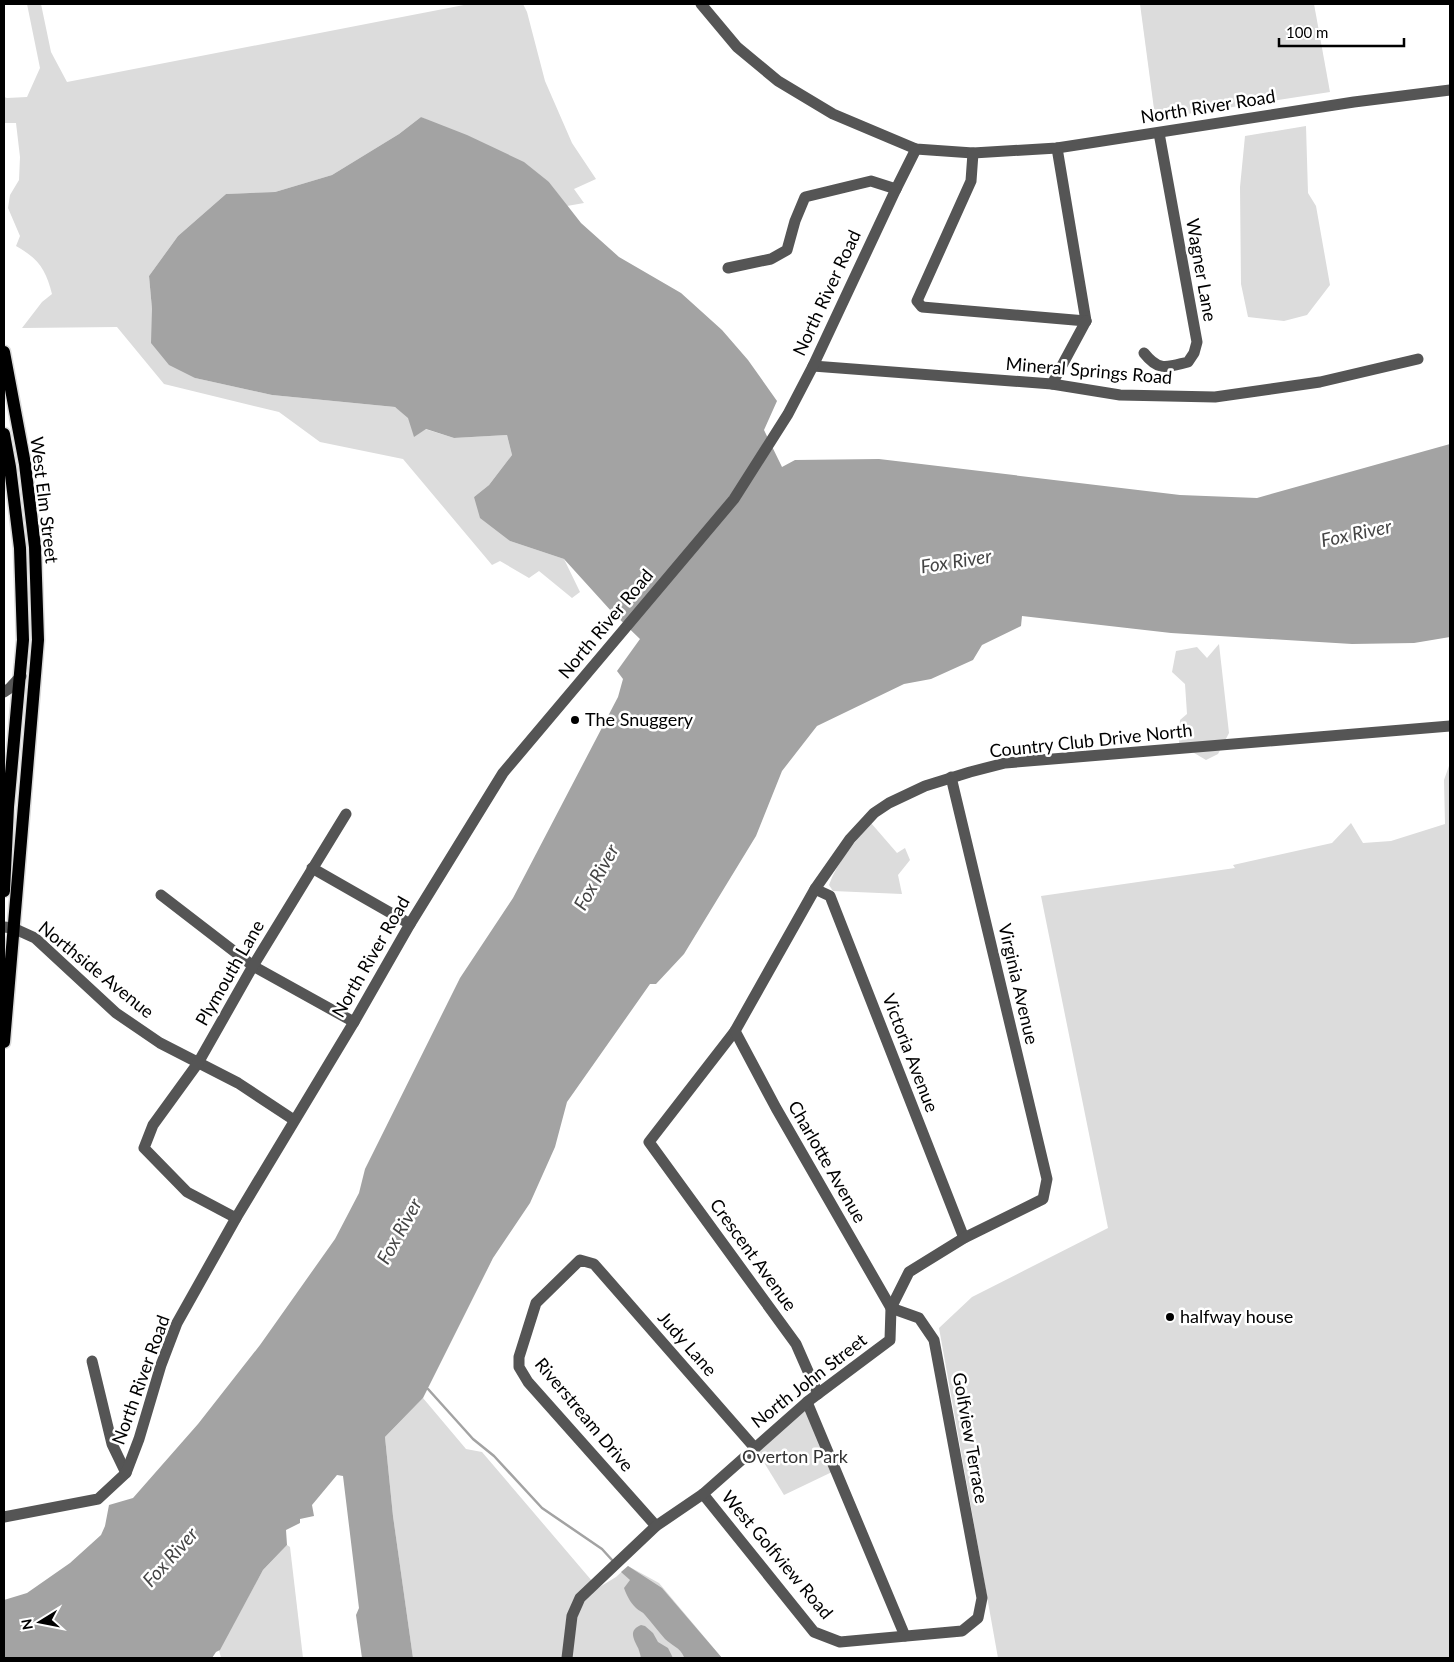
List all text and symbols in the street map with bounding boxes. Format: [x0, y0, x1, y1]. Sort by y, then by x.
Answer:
scale bar [1279, 15, 1404, 47]
text: 100 m [1286, 23, 1328, 41]
street label: North River Road [1139, 85, 1277, 128]
street label: Wagner Lane [1182, 217, 1222, 323]
street label: North River Road [787, 226, 865, 359]
street label: Mineral Springs Road [1005, 352, 1173, 388]
street label: West Elm Street [26, 435, 64, 565]
water label: Fox River [1318, 514, 1394, 551]
water label: Fox River [919, 543, 994, 577]
street label: North River Road [553, 564, 657, 683]
place label: The Snuggery [585, 708, 694, 730]
marker: The Snuggery [569, 714, 581, 726]
street label: Country Club Drive North [988, 718, 1193, 762]
water label: Fox River [568, 839, 623, 914]
street label: North River Road [327, 892, 414, 1021]
street label: Northside Avenue [35, 916, 159, 1022]
street label: Plymouth Lane [190, 916, 268, 1029]
street label: Virginia Avenue [994, 921, 1044, 1046]
street label: Victoria Avenue [878, 990, 944, 1115]
street label: Charlotte Avenue [784, 1097, 872, 1226]
water label: Fox River [371, 1193, 426, 1268]
street label: Crescent Avenue [706, 1194, 802, 1315]
place label: halfway house [1180, 1305, 1293, 1327]
street label: Judy Lane [654, 1306, 722, 1380]
marker: halfway house [1164, 1311, 1176, 1323]
street label: North River Road [106, 1312, 174, 1447]
street label: North John Street [746, 1328, 871, 1432]
street label: Riverstream Drive [531, 1353, 639, 1476]
street label: Golfview Terrace [949, 1371, 993, 1505]
park label: Overton Park [742, 1445, 849, 1467]
street label: West Golfview Road [718, 1486, 838, 1623]
water label: Fox River [137, 1522, 203, 1591]
north arrow [15, 1597, 65, 1647]
text: N [17, 1618, 36, 1631]

